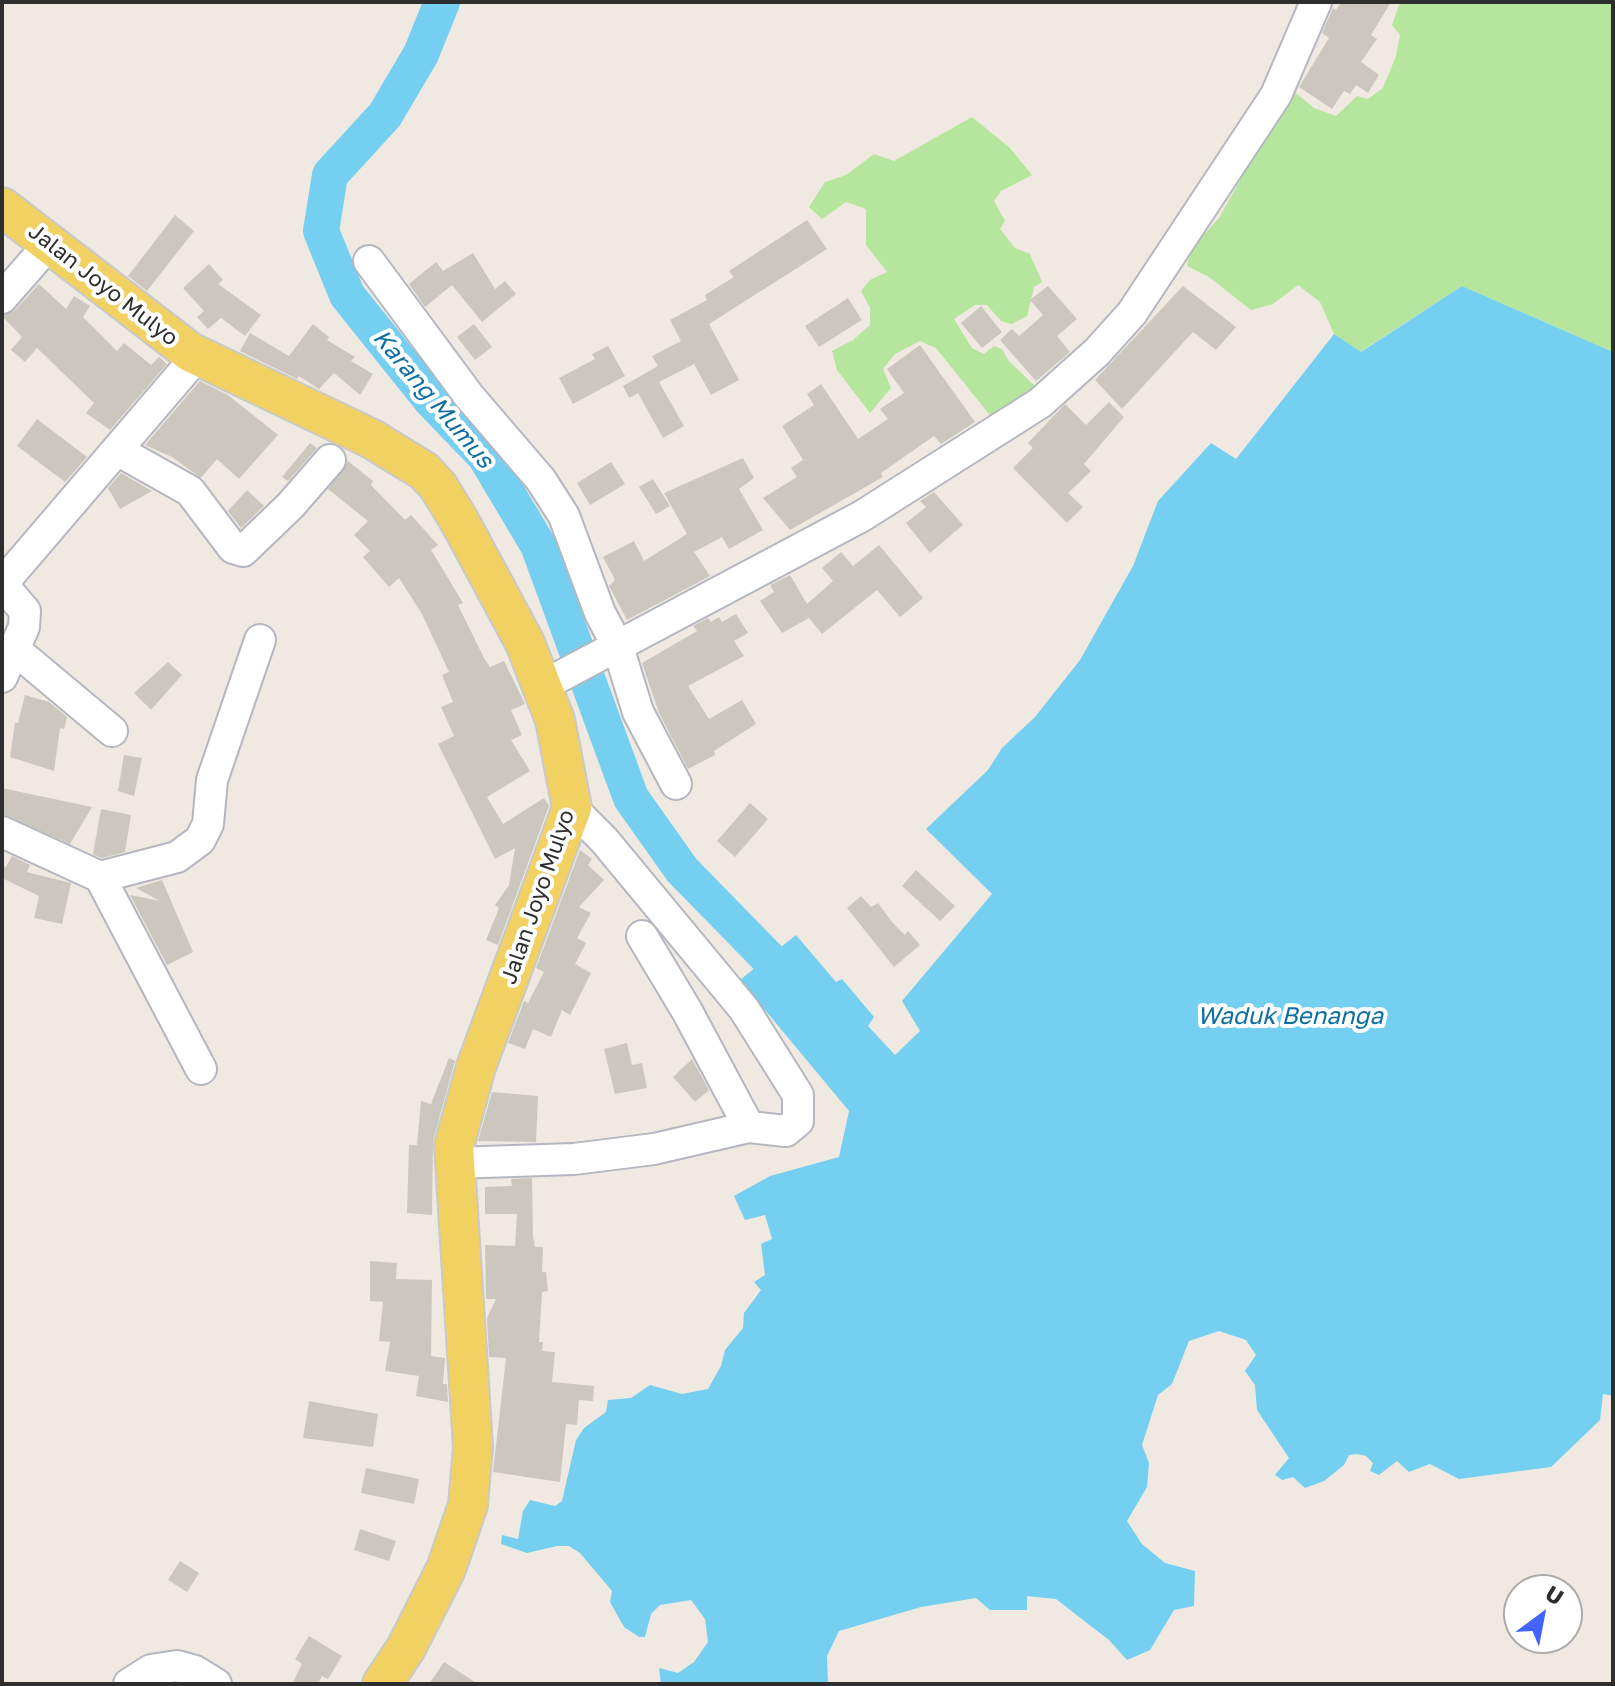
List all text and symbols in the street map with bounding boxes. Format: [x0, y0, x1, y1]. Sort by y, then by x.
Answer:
street label: Jalan Joyo Mulyo [23, 218, 183, 352]
water label: Karang Mumus [367, 324, 499, 474]
street label: Jalan Joyo Mulyo [496, 806, 580, 988]
water label: Waduk Benanga [1197, 1002, 1383, 1030]
north arrow [1503, 1574, 1583, 1654]
text: U [1541, 1579, 1569, 1611]

